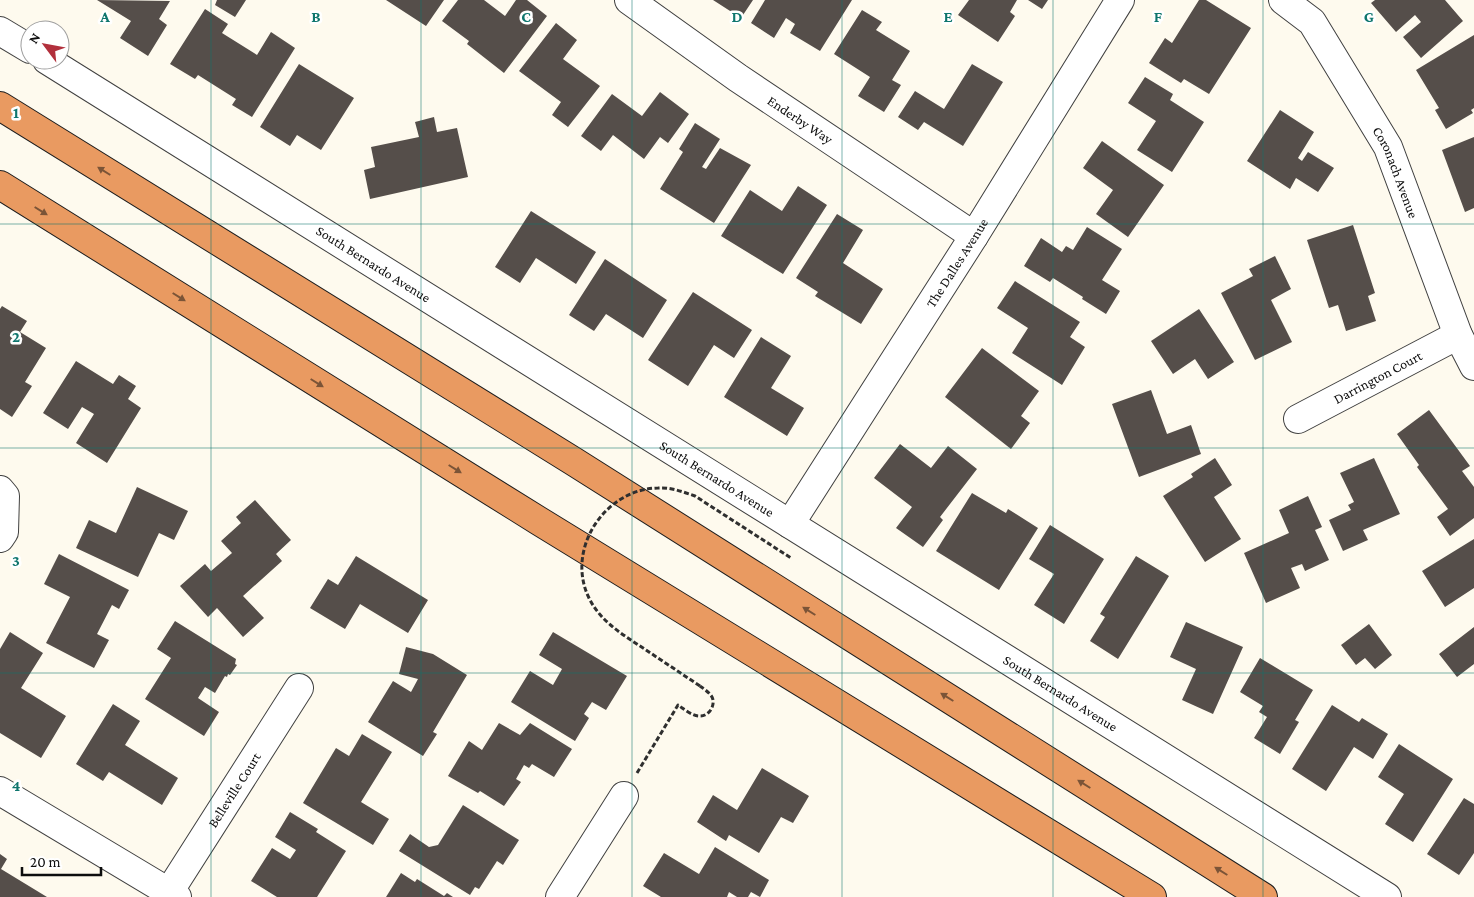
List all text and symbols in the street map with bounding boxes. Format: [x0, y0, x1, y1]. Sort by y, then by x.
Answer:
text: A [99, 8, 110, 25]
text: B [311, 8, 321, 25]
text: C [521, 8, 531, 25]
text: D [731, 8, 743, 25]
text: E [943, 8, 953, 25]
text: F [1154, 8, 1163, 25]
text: G [1364, 8, 1374, 25]
north arrow [20, 20, 70, 70]
text: N [25, 29, 44, 46]
street label: Enderby Way [765, 92, 836, 148]
text: 1 [13, 104, 19, 121]
street label: Coronach Avenue [1369, 123, 1422, 220]
one-way arrow [97, 167, 110, 176]
one-way arrow [35, 206, 48, 215]
street label: The Dalles Avenue [923, 215, 991, 310]
street label: South Bernardo Avenue [314, 222, 434, 306]
one-way arrow [173, 292, 186, 301]
text: 2 [12, 328, 20, 345]
street label: Darrington Court [1331, 347, 1425, 407]
one-way arrow [311, 378, 324, 387]
street label: South Bernardo Avenue [657, 437, 777, 520]
one-way arrow [448, 464, 461, 473]
text: 3 [12, 552, 20, 569]
one-way arrow [803, 606, 816, 615]
street label: South Bernardo Avenue [1001, 651, 1121, 735]
one-way arrow [940, 693, 953, 702]
street label: Belleville Court [204, 749, 264, 830]
text: 4 [12, 777, 21, 794]
one-way arrow [1077, 779, 1091, 789]
scale bar [22, 844, 101, 876]
text: 20 m [30, 854, 61, 870]
one-way arrow [1215, 866, 1228, 876]

